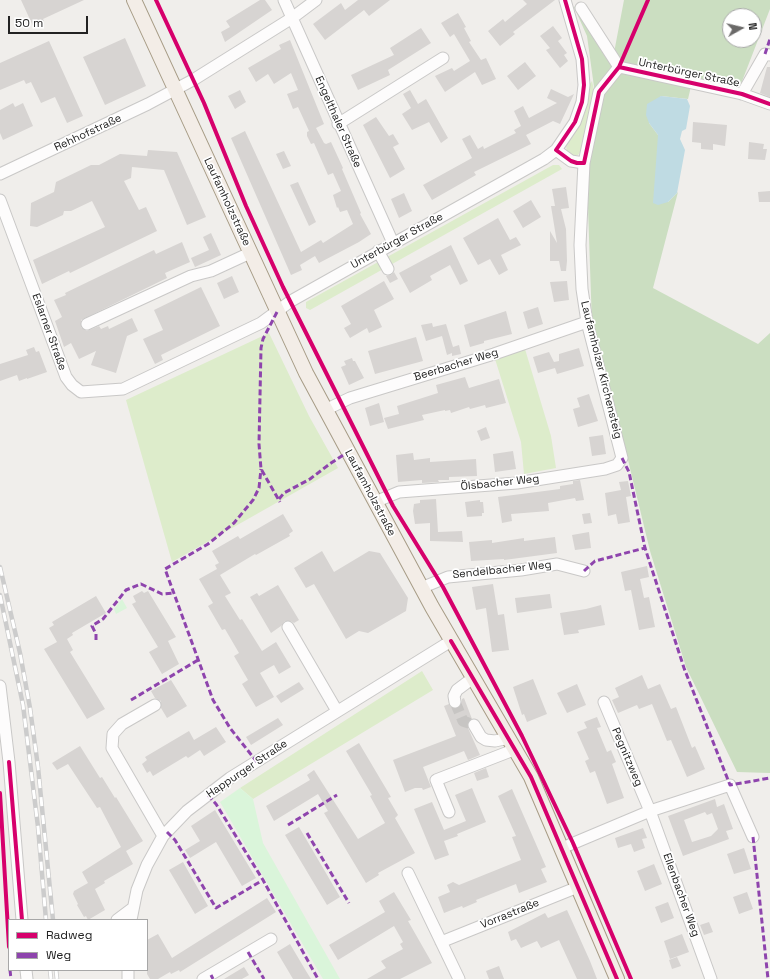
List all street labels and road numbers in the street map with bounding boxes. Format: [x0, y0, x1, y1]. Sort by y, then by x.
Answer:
street label: Unterbürger Straße [637, 56, 741, 90]
street label: Engelthaler Straße [312, 74, 364, 170]
street label: Rehhofstraße [52, 112, 124, 154]
street label: Laufamholzstraße [201, 156, 253, 248]
street label: Unterbürger Straße [349, 210, 445, 272]
street label: Eslarner Straße [29, 292, 69, 372]
street label: Laufamholzer Kirchensteig [577, 300, 625, 440]
street label: Beerbacher Weg [412, 346, 500, 384]
street label: Laufamholzstraße [342, 448, 398, 538]
street label: Ölsbacher Weg [460, 472, 540, 494]
street label: Sendelbacher Weg [452, 558, 552, 582]
street label: Pegnitzweg [609, 726, 645, 788]
street label: Happurger Straße [204, 737, 290, 801]
street label: Ellenbacher Weg [660, 851, 702, 939]
street label: Vorrastraße [479, 896, 541, 932]

